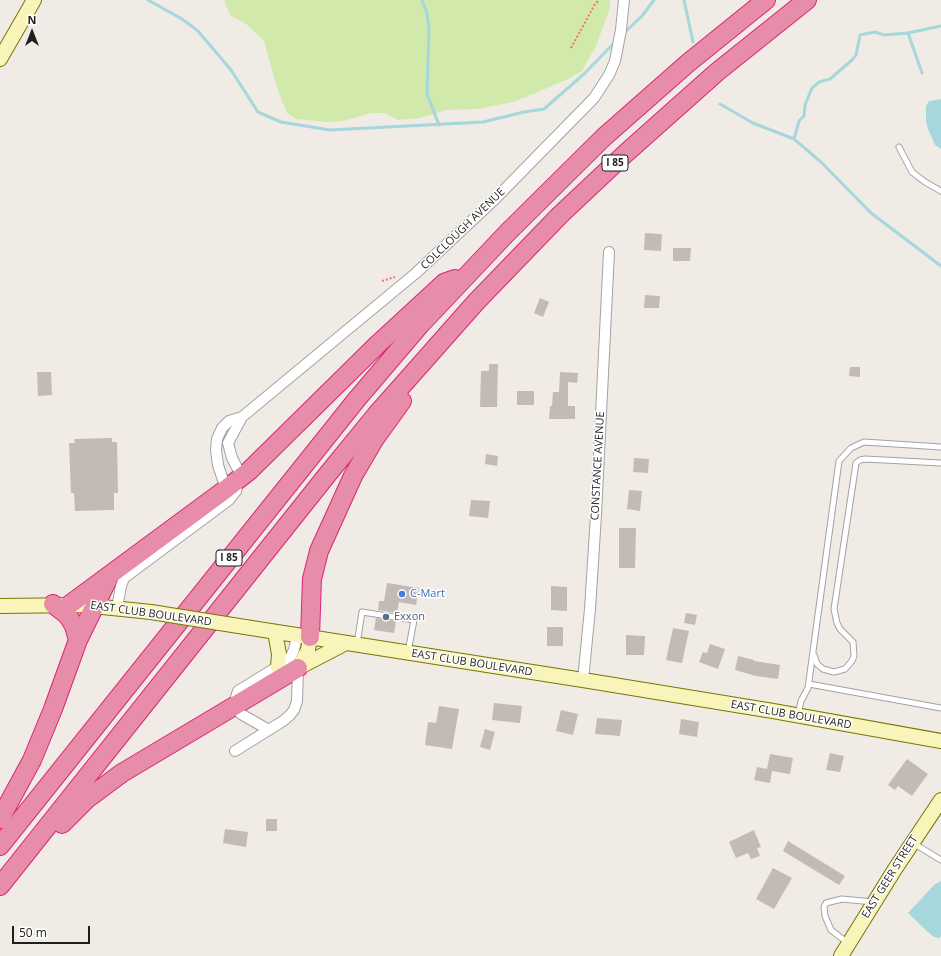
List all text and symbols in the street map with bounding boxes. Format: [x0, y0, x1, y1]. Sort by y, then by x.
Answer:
north arrow [12, 12, 52, 52]
text: N [28, 12, 36, 27]
road number: I 85 [602, 155, 628, 171]
street label: COLCLOUGH AVENUE [418, 186, 508, 272]
street label: CONSTANCE AVENUE [589, 411, 607, 521]
road number: I 85 [216, 550, 242, 566]
place label: C-Mart [410, 587, 445, 601]
marker: C-Mart [397, 589, 407, 599]
street label: EAST CLUB BOULEVARD [89, 599, 213, 629]
place label: Exxon [394, 610, 425, 624]
marker: Exxon [381, 612, 391, 622]
street label: EAST CLUB BOULEVARD [410, 647, 534, 679]
street label: EAST CLUB BOULEVARD [730, 698, 852, 732]
street label: EAST GEER STREET [859, 833, 921, 921]
scale bar [14, 918, 92, 944]
text: 50 m [19, 924, 47, 941]

